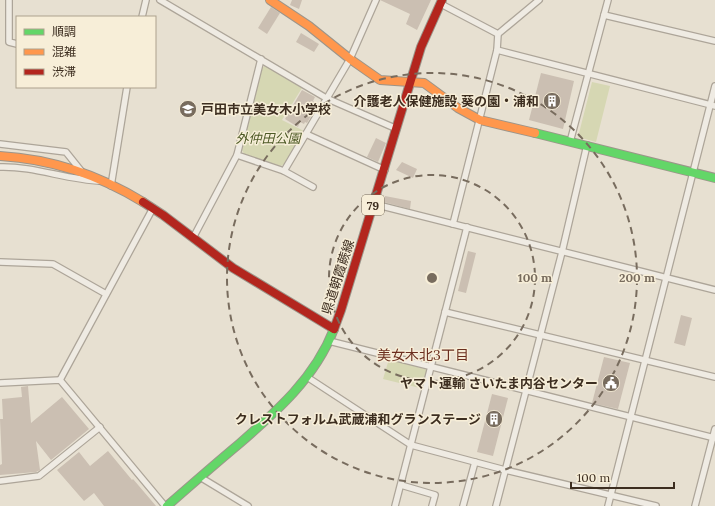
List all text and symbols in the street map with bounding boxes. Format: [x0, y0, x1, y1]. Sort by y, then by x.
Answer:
legend [16, 16, 156, 88]
text: 順調 [52, 24, 76, 39]
text: 混雑 [52, 44, 76, 59]
text: 渋滞 [52, 64, 76, 79]
building icon: 介護老人保健施設 葵の園・浦和 [542, 91, 562, 111]
place label: 介護老人保健施設 葵の園・浦和 [354, 93, 539, 110]
school or university icon: 戸田市立美女木小学校 [178, 99, 198, 119]
place label: 戸田市立美女木小学校 [201, 101, 331, 118]
park label: 外仲田公園 [235, 130, 302, 147]
road number: 79 [362, 195, 384, 215]
street label: 県道朝霞蕨線 [318, 237, 358, 317]
text: 100 m [518, 270, 552, 285]
text: 200 m [619, 270, 655, 285]
centre of rings [425, 271, 439, 285]
district label: 美女木北3丁目 [377, 346, 469, 364]
public building icon: ヤマト運輸 さいたま内谷センター [601, 373, 621, 393]
place label: ヤマト運輸 さいたま内谷センター [400, 375, 598, 392]
building icon: クレストフォルム武蔵浦和グランステージ [484, 409, 504, 429]
place label: クレストフォルム武蔵浦和グランステージ [235, 411, 481, 428]
scale bar [571, 464, 674, 490]
text: 100 m [577, 470, 610, 485]

